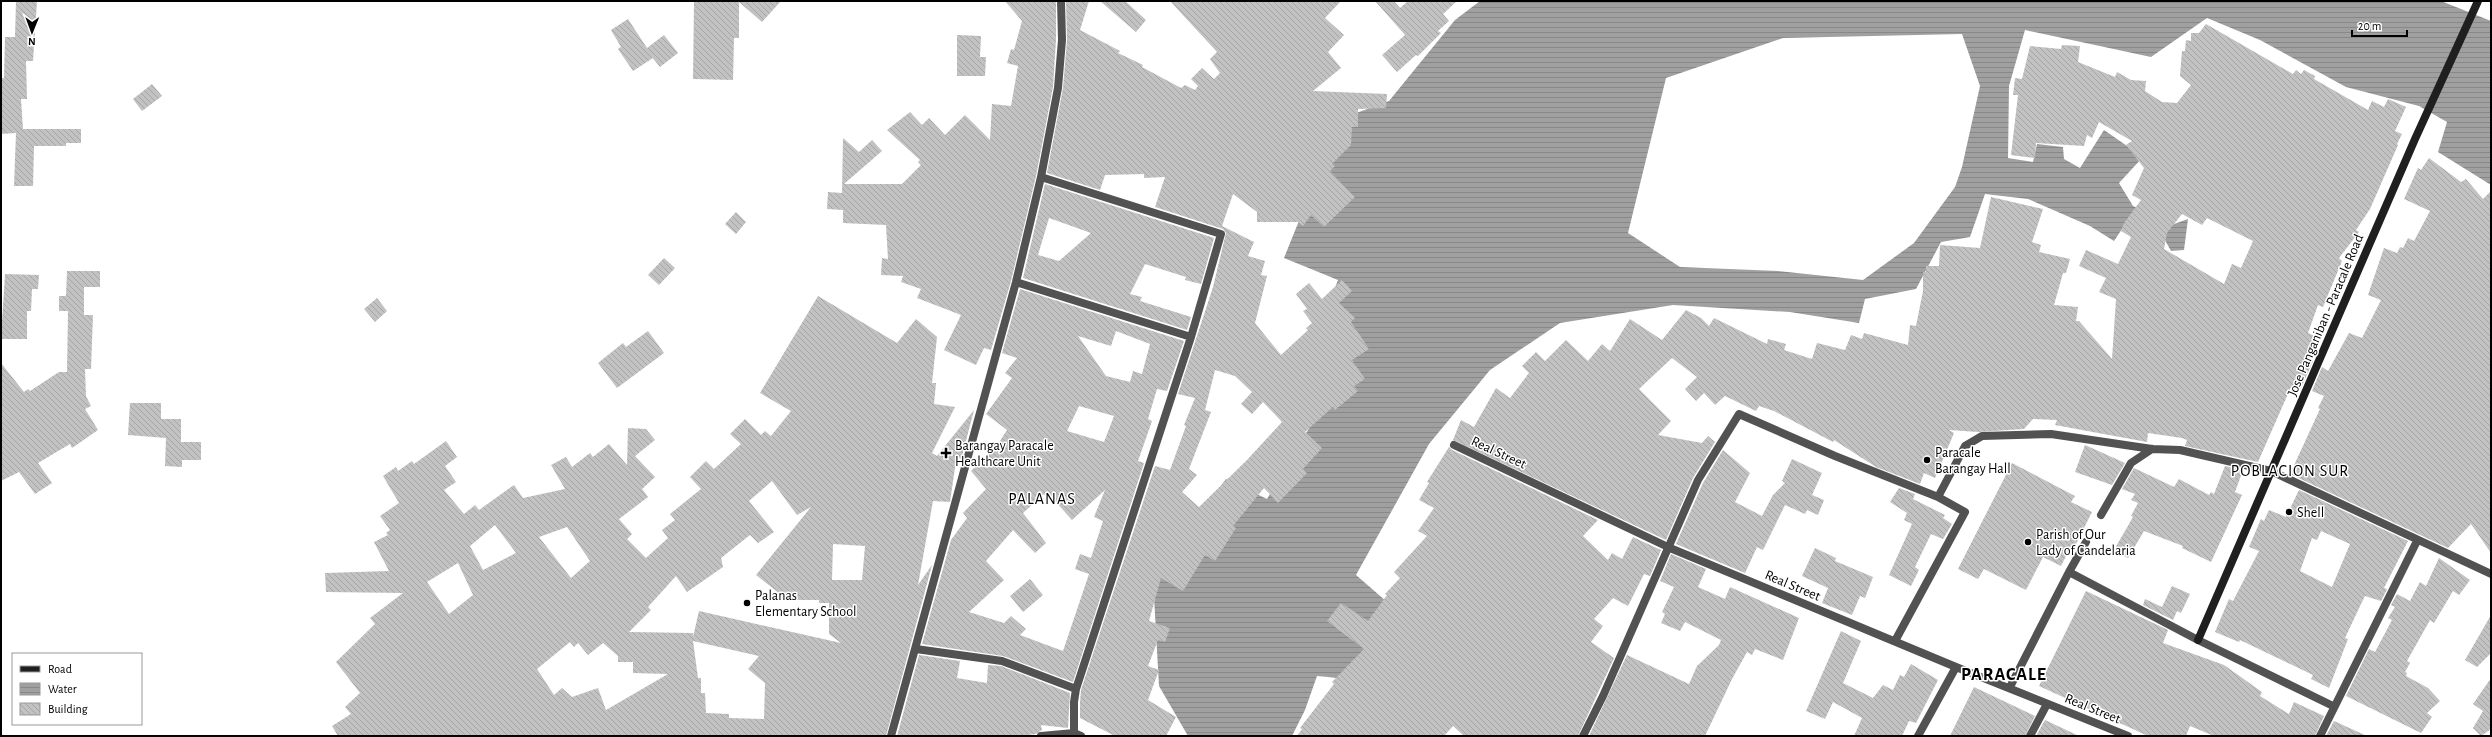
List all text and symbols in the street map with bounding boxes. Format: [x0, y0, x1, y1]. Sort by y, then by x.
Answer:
north arrow [12, 12, 52, 52]
scale bar [2352, 12, 2407, 38]
text: 20 m [2358, 20, 2381, 32]
text: N [28, 36, 36, 47]
street label: Jose Panganiban - Paracale Road [2285, 232, 2366, 398]
street label: Real Street [1469, 434, 1529, 472]
place label: Barangay Paracale Healthcare Unit [955, 439, 1054, 469]
place label: Paracale Barangay Hall [1935, 446, 2011, 476]
marker: Barangay Paracale Healthcare Unit [940, 447, 952, 459]
marker: Paracale Barangay Hall [1922, 455, 1932, 465]
district label: POBLACION SUR [2231, 463, 2349, 479]
district label: PALANAS [1008, 491, 1076, 507]
place label: Shell [2297, 506, 2324, 520]
marker: Shell [2284, 507, 2294, 517]
place label: Parish of Our Lady of Candelaria [2036, 528, 2136, 558]
marker: Parish of Our Lady of Candelaria [2023, 537, 2033, 547]
street label: Real Street [1763, 568, 1823, 604]
place label: Palanas Elementary School [755, 589, 857, 619]
marker: Palanas Elementary School [742, 598, 752, 608]
legend [12, 653, 142, 725]
text: Road [48, 663, 72, 675]
district label: PARACALE [1961, 666, 2047, 684]
text: Water [48, 683, 77, 695]
street label: Real Street [2063, 691, 2123, 727]
text: Building [48, 703, 88, 715]

